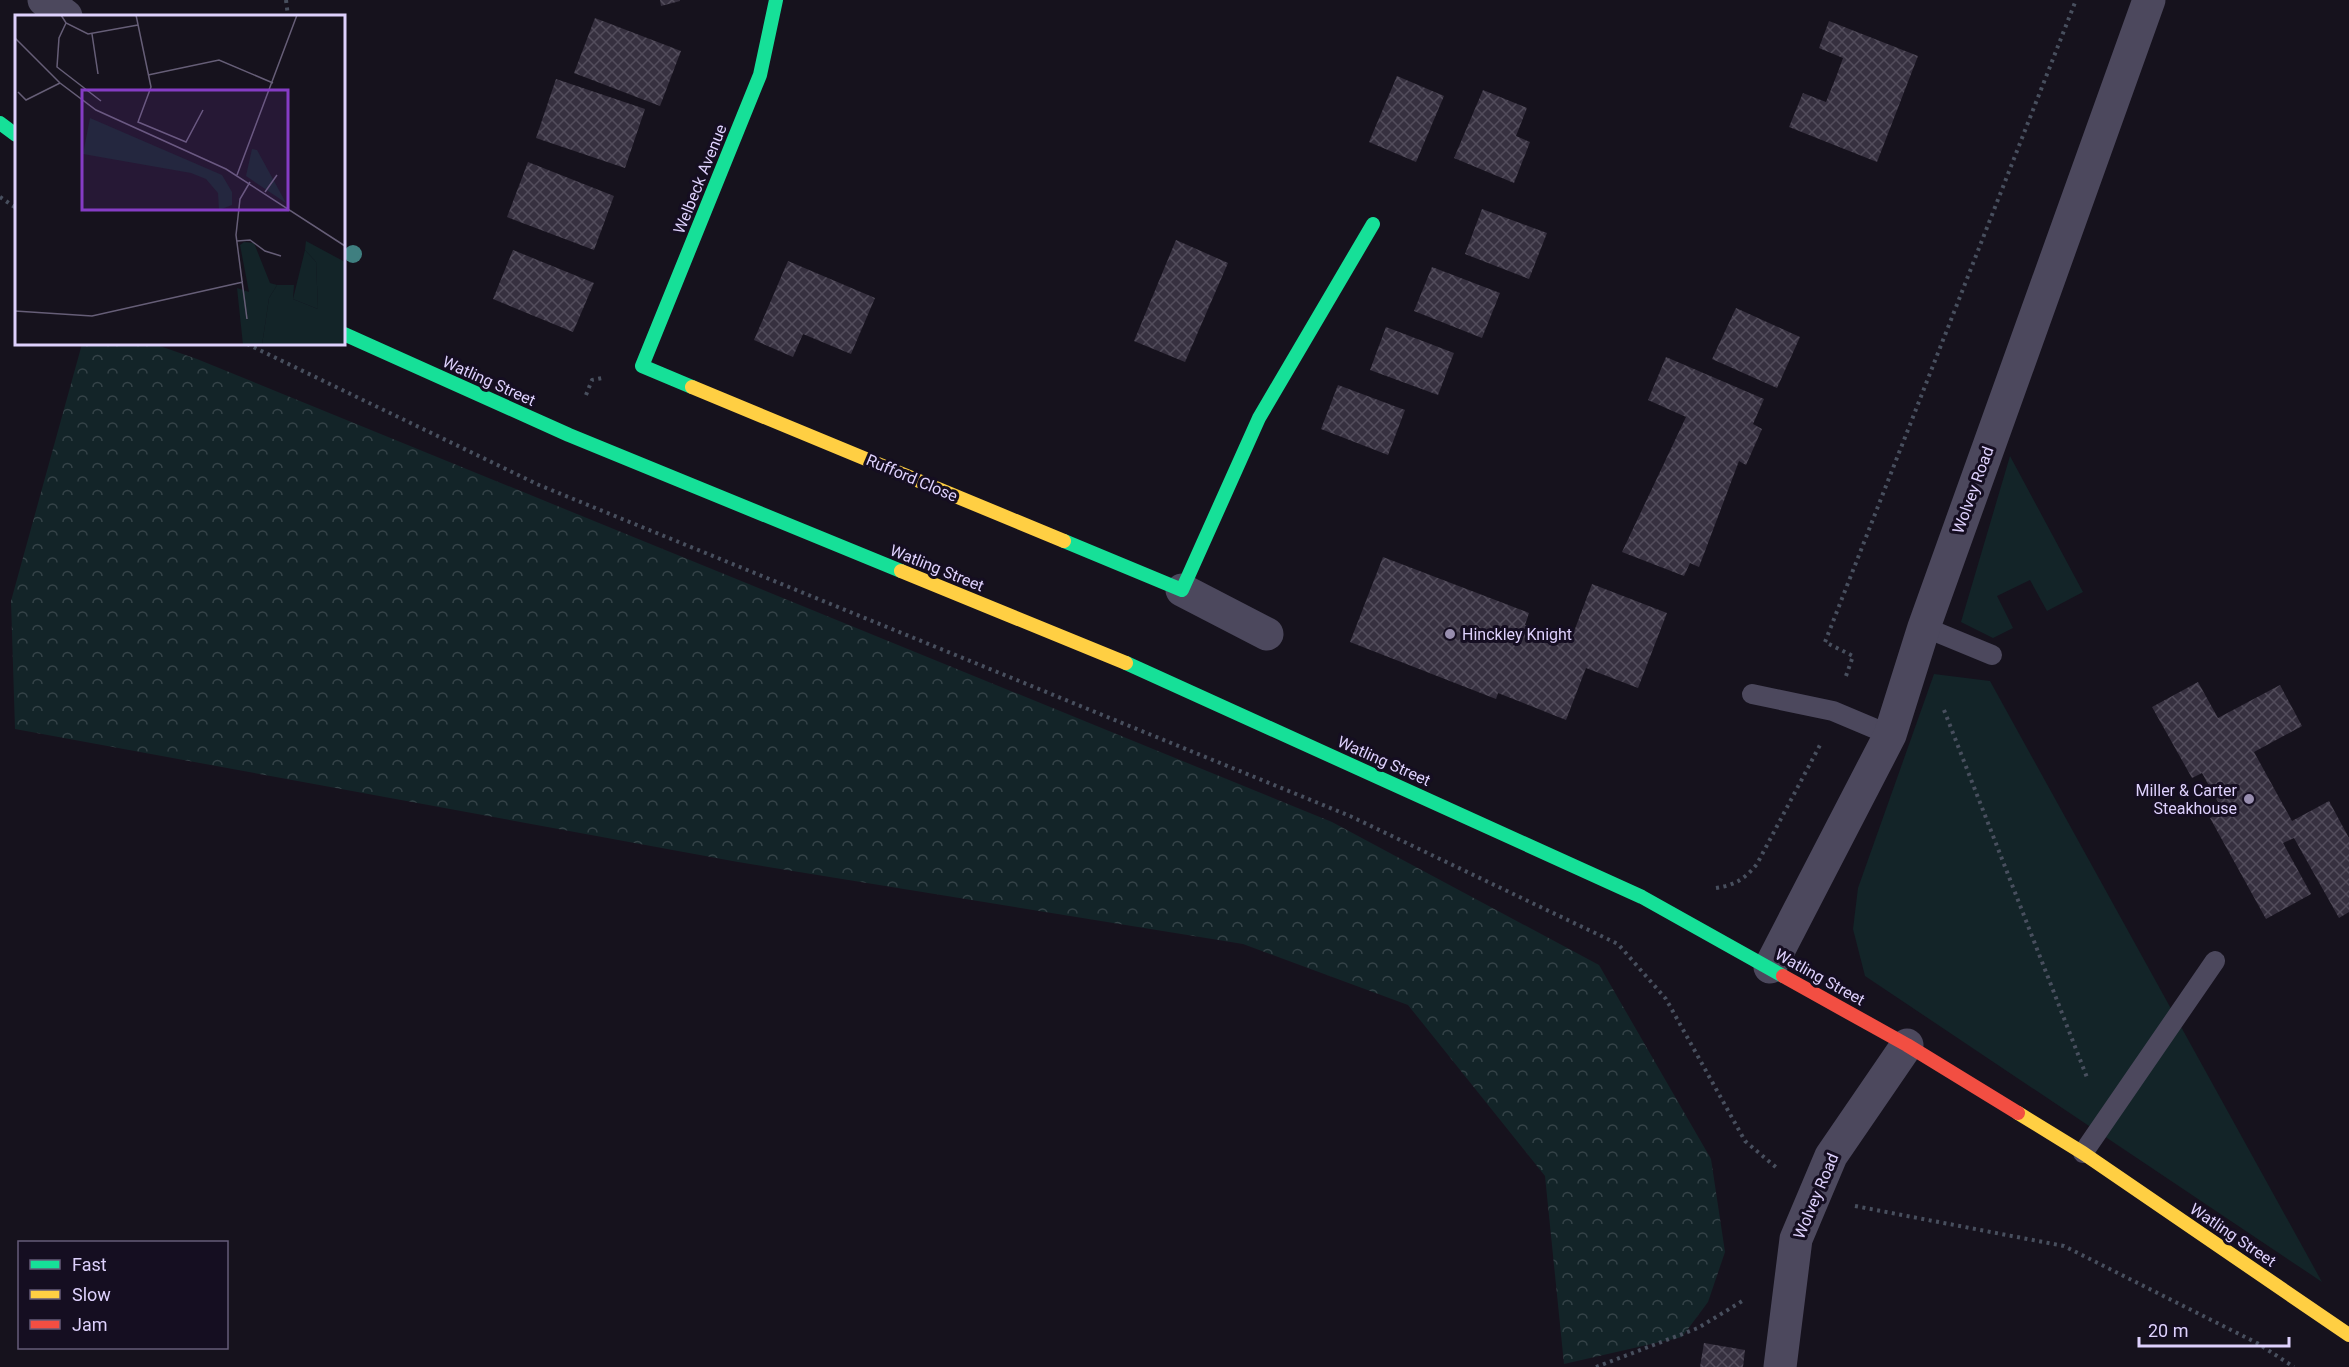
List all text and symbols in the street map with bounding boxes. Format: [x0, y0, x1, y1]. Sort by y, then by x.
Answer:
inset map [15, 15, 345, 345]
street label: Welbeck Avenue [669, 121, 731, 237]
street label: Watling Street [440, 352, 538, 410]
street label: Wolvey Road [1948, 444, 1998, 536]
street label: Rufford Close [863, 450, 961, 506]
street label: Watling Street [887, 541, 987, 595]
place label: Hinckley Knight [1462, 625, 1572, 644]
marker: Hinckley Knight [1443, 627, 1457, 641]
street label: Watling Street [1335, 732, 1433, 790]
place label: Miller & Carter Steakhouse [2135, 781, 2238, 818]
marker: Miller & Carter Steakhouse [2242, 792, 2256, 806]
street label: Watling Street [1772, 945, 1868, 1009]
street label: Wolvey Road [1789, 1150, 1843, 1242]
street label: Watling Street [2186, 1199, 2280, 1271]
legend [18, 1241, 228, 1349]
text: Fast [72, 1254, 107, 1275]
text: Slow [72, 1284, 111, 1305]
scale bar [2139, 1310, 2289, 1348]
text: Jam [72, 1314, 108, 1335]
text: 20 m [2148, 1320, 2188, 1341]

